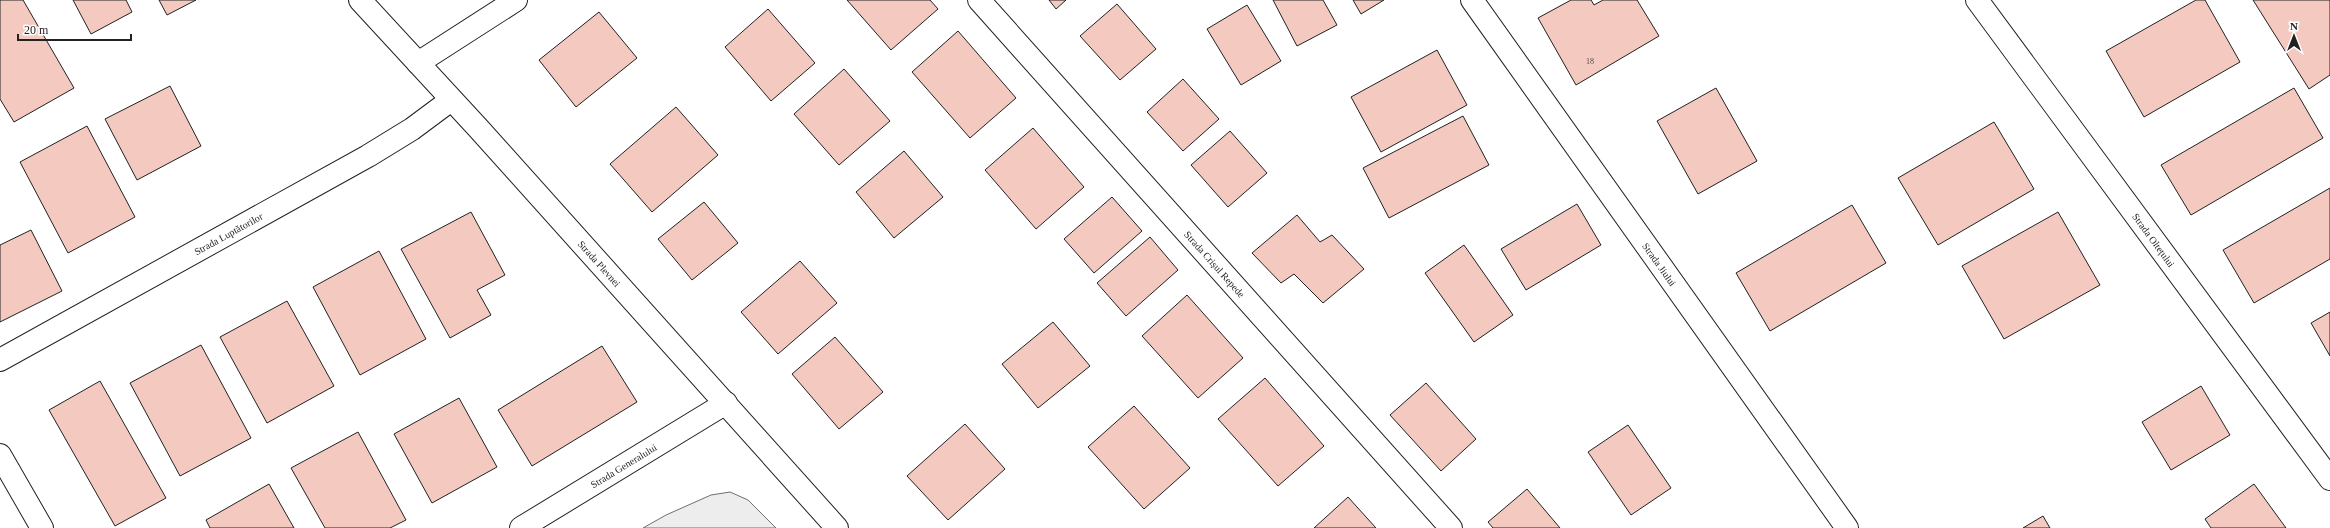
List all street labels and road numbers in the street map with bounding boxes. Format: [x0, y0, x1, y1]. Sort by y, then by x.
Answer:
street label: Strada Luptătorilor [192, 210, 265, 257]
street label: Strada Oltețului [2130, 211, 2177, 269]
street label: Strada Crișul Repede [1182, 229, 1247, 300]
street label: Strada Plevnei [576, 238, 623, 289]
street label: Strada Jiului [1640, 241, 1678, 288]
street label: Strada Generalului [589, 442, 659, 490]

